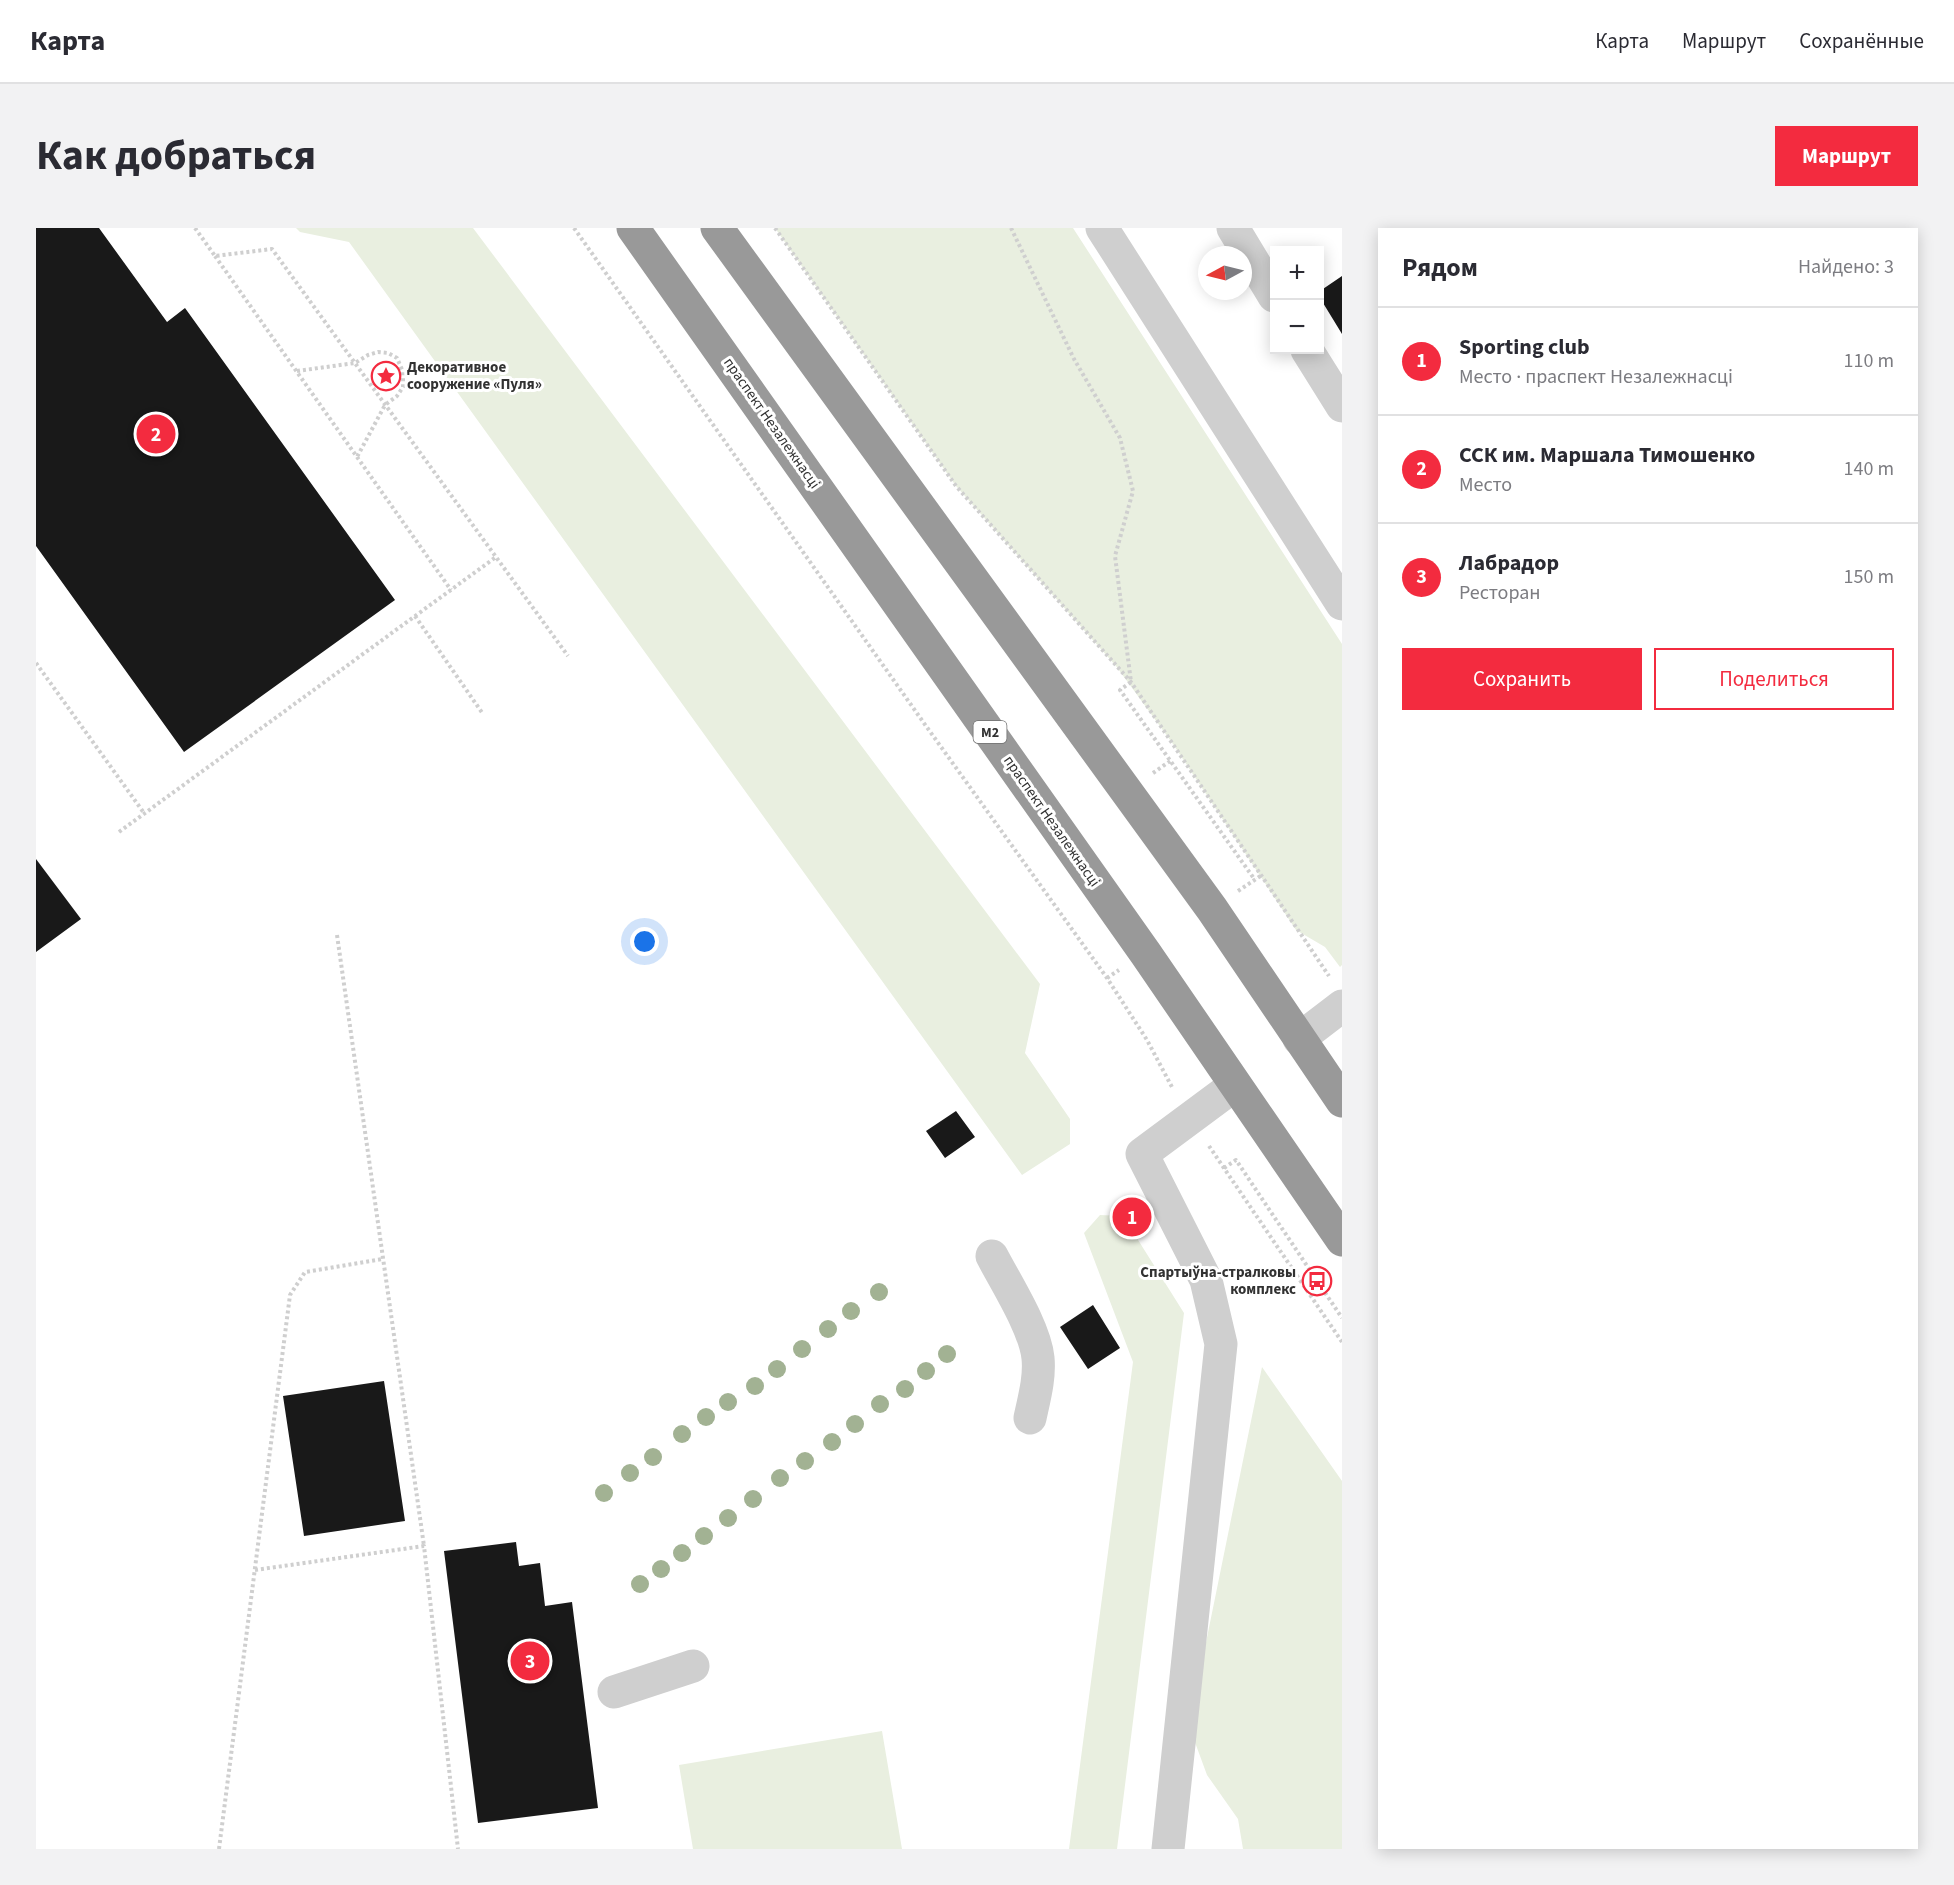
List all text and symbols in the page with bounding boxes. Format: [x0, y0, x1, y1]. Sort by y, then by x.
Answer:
text: Карта [30, 21, 105, 61]
text: Карта [1595, 26, 1649, 56]
text: Маршрут [1682, 26, 1766, 56]
text: Сохранённые [1799, 26, 1924, 56]
text: Как добраться [36, 126, 316, 186]
button: Маршрут [1775, 126, 1918, 186]
north arrow [1198, 246, 1252, 300]
map controls [1270, 246, 1324, 354]
button: + [1270, 246, 1324, 300]
text: Рядом [1402, 249, 1478, 286]
text: Найдено: 3 [1798, 253, 1894, 281]
button: − [1270, 300, 1324, 354]
text: Sporting club [1459, 331, 1590, 363]
text: 1 [1416, 347, 1427, 375]
text: 110 m [1844, 347, 1894, 375]
street label: праспект Незалежнасці [718, 353, 825, 493]
place label: Декоративное сооружение «Пуля» [407, 357, 542, 395]
place icon: Декоративное сооружение «Пуля» [370, 360, 402, 392]
text: Место · праспект Незалежнасці [1459, 363, 1733, 391]
pin: 2 [136, 412, 176, 456]
text: ССК им. Маршала Тимошенко [1459, 439, 1755, 471]
text: 2 [1416, 455, 1427, 483]
text: 140 m [1844, 455, 1894, 483]
text: Место [1459, 471, 1512, 499]
text: Лабрадор [1459, 547, 1559, 579]
text: 3 [1416, 563, 1427, 591]
text: 150 m [1844, 563, 1894, 591]
text: Ресторан [1459, 579, 1541, 607]
button: Сохранить [1402, 648, 1642, 710]
button: Поделиться [1654, 648, 1894, 710]
road number: М2 [974, 721, 1006, 743]
street label: праспект Незалежнасці [998, 751, 1105, 891]
your location [630, 927, 659, 956]
pin: 1 [1112, 1194, 1152, 1240]
place label: Спартыўна-стралковы комплекс [1140, 1262, 1296, 1300]
bus stop icon: Спартыўна-стралковы комплекс [1301, 1265, 1333, 1297]
pin: 3 [510, 1638, 550, 1684]

